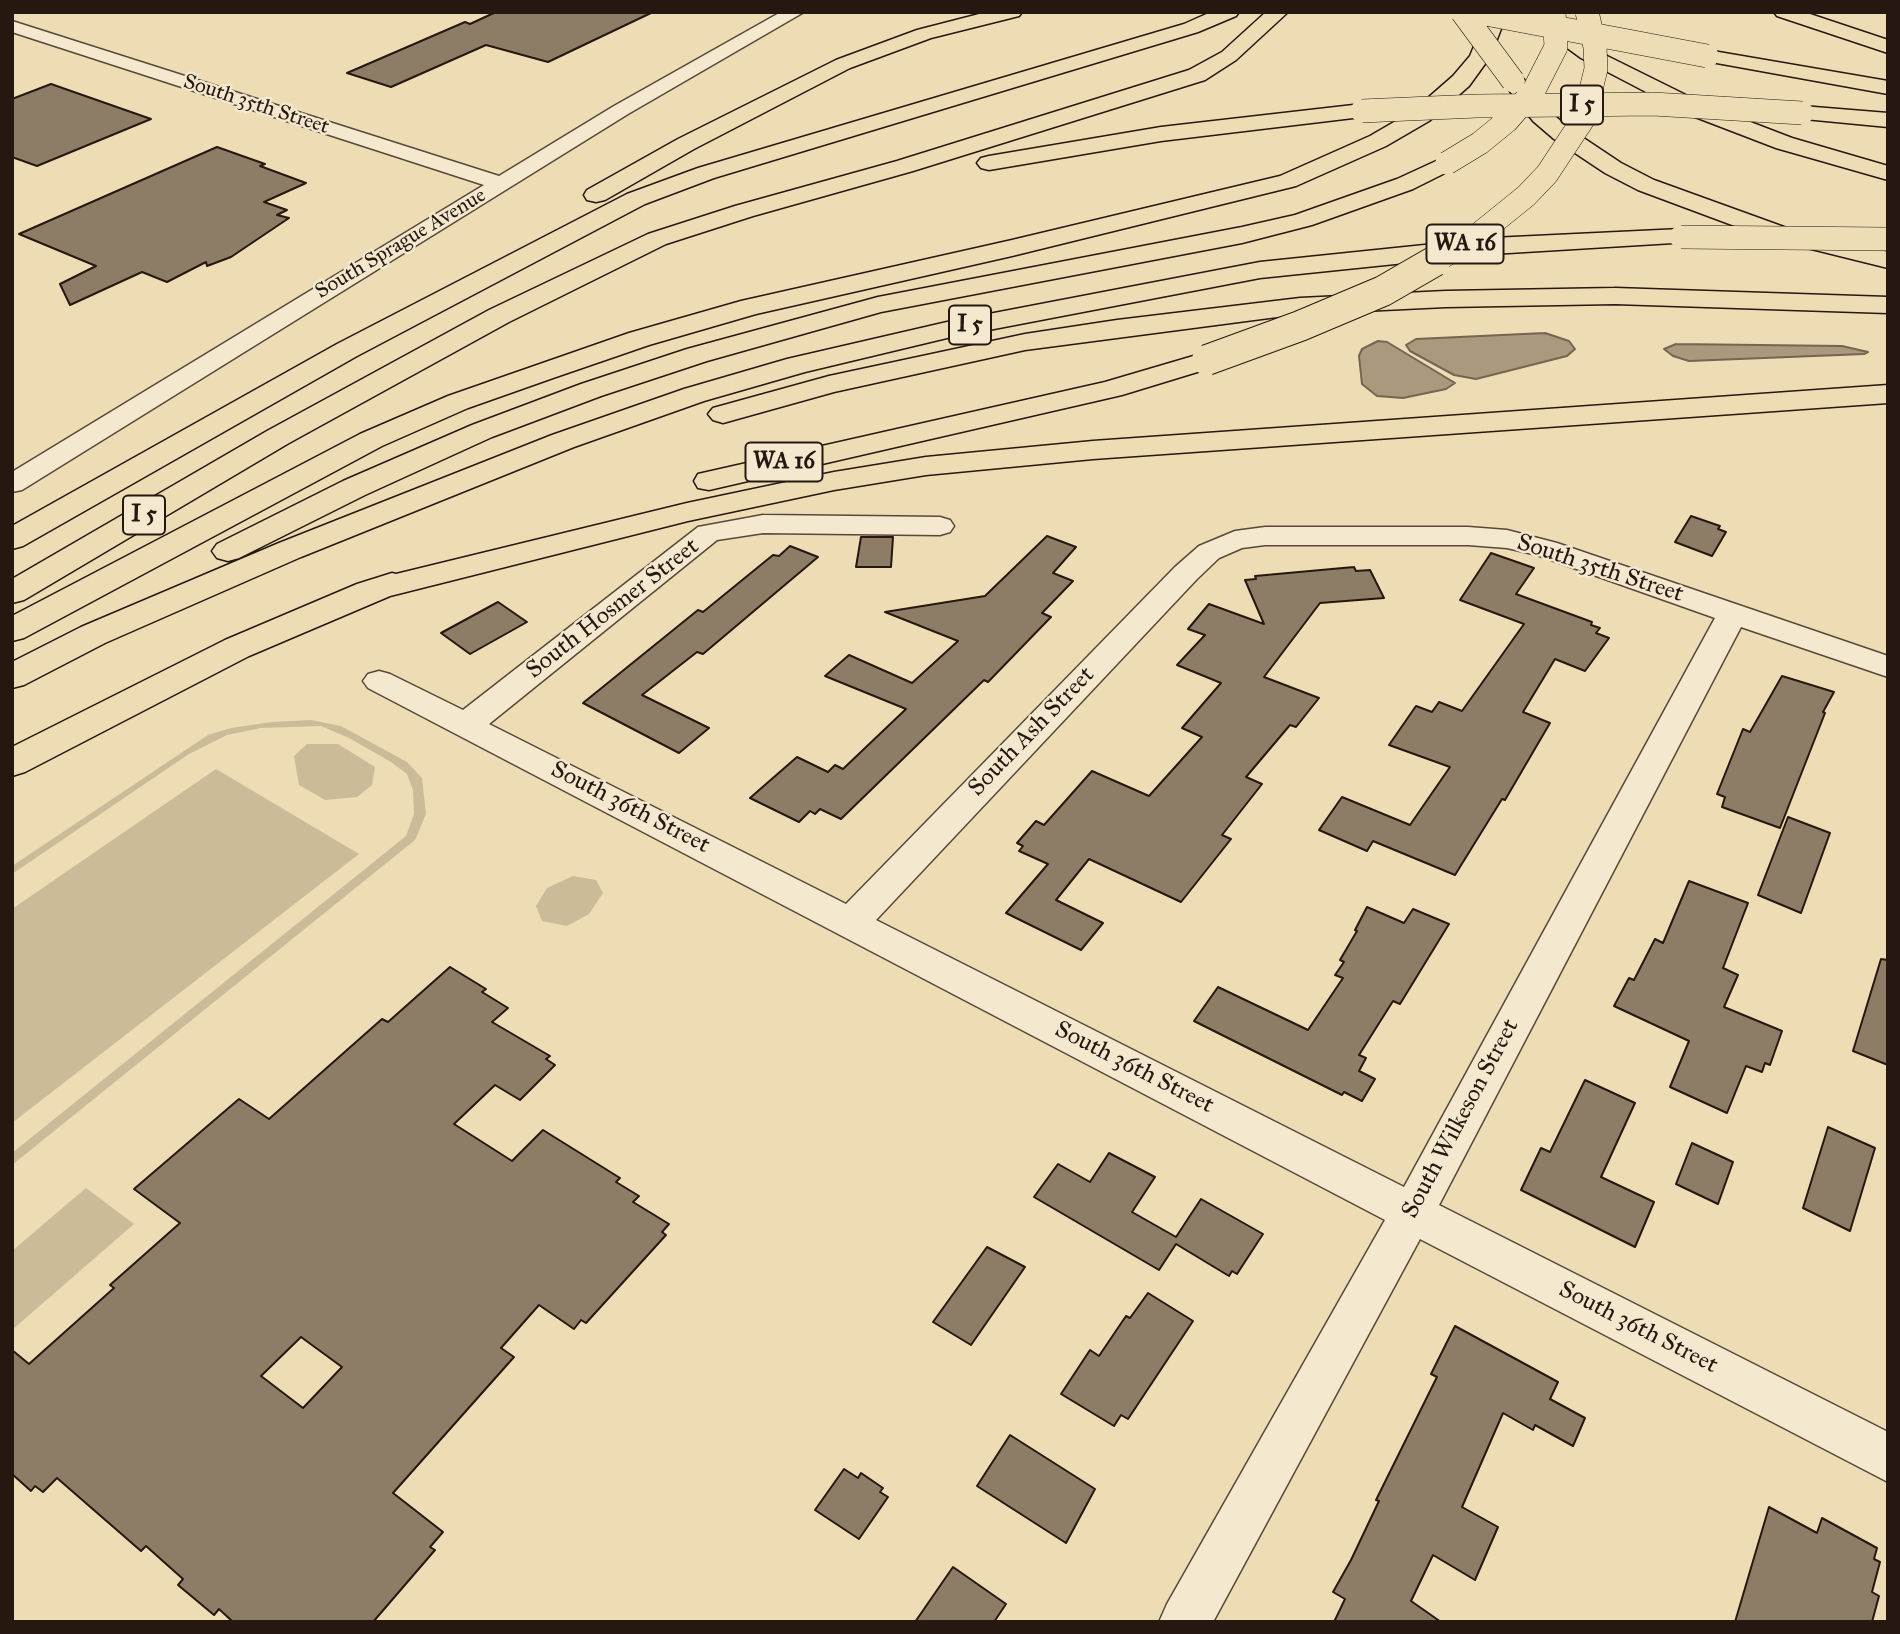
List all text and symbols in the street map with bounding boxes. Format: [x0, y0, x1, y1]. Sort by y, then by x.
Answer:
street label: South 35th Street [180, 70, 332, 140]
road number: I 5 [1561, 86, 1603, 124]
street label: South Sprague Avenue [311, 183, 491, 305]
road number: WA 16 [1426, 224, 1504, 264]
road number: I 5 [949, 306, 991, 344]
road number: WA 16 [746, 442, 822, 482]
road number: I 5 [123, 495, 165, 534]
street label: South 35th Street [1513, 529, 1687, 609]
street label: South Hosmer Street [521, 533, 705, 685]
street label: South Ash Street [963, 661, 1101, 803]
street label: South 36th Street [546, 756, 714, 860]
street label: South Wilkeson Street [1396, 1014, 1526, 1224]
street label: South 36th Street [1050, 1016, 1218, 1120]
street label: South 36th Street [1554, 1276, 1722, 1380]

